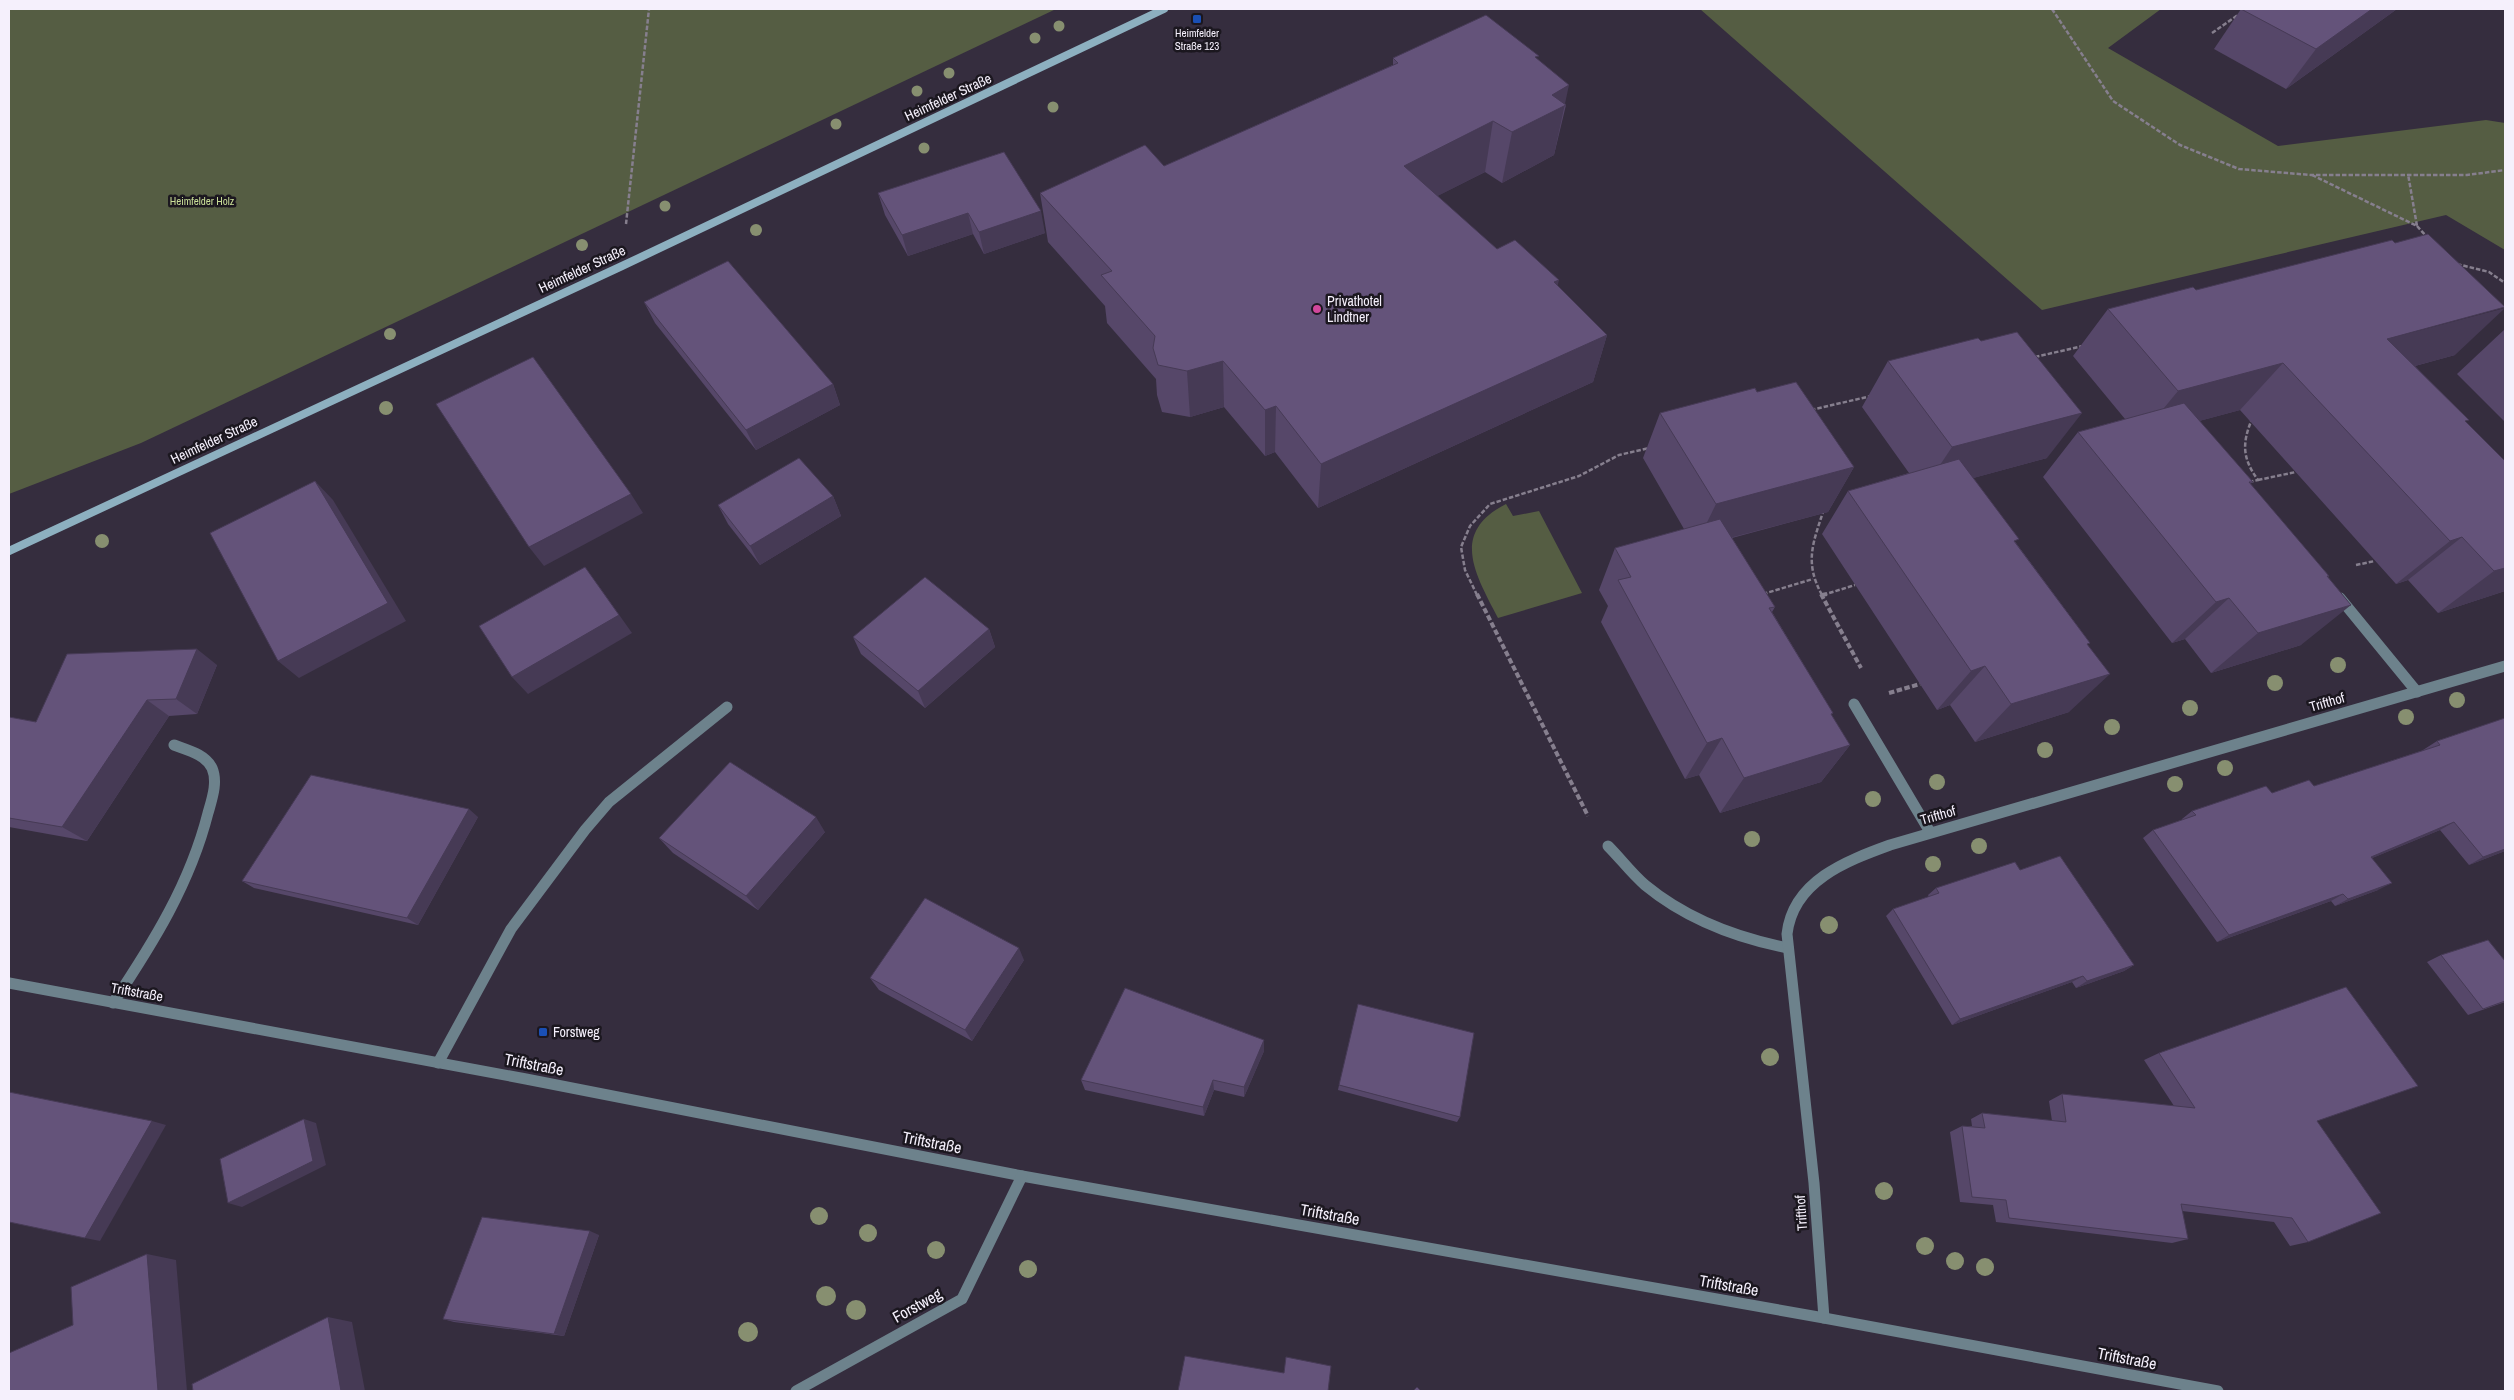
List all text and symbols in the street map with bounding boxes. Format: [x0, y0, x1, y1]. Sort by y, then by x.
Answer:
marker: Heimfelder Straße 123 [1191, 13, 1203, 25]
place label: Heimfelder Straße 123 [1175, 26, 1219, 53]
street label: Heimfelder Straße [902, 69, 994, 125]
park label: Heimfelder Holz [170, 194, 235, 208]
street label: Heimfelder Straße [536, 241, 628, 297]
place label: Privathotel Lindtner [1327, 292, 1382, 326]
marker: Privathotel Lindtner [1311, 303, 1323, 315]
street label: Heimfelder Straße [168, 412, 260, 468]
street label: Trifthof [2307, 688, 2348, 716]
street label: Trifthof [1918, 801, 1959, 829]
street label: Triftstraße [110, 979, 164, 1005]
place label: Forstweg [553, 1023, 600, 1041]
marker: Forstweg [537, 1026, 549, 1038]
street label: Triftstraße [502, 1047, 566, 1081]
street label: Triftstraße [900, 1125, 964, 1159]
street label: Trifthof [1791, 1194, 1811, 1232]
street label: Triftstraße [1299, 1198, 1361, 1230]
street label: Triftstraße [1698, 1269, 1760, 1301]
street label: Forstweg [888, 1282, 946, 1328]
street label: Triftstraße [2095, 1341, 2159, 1375]

